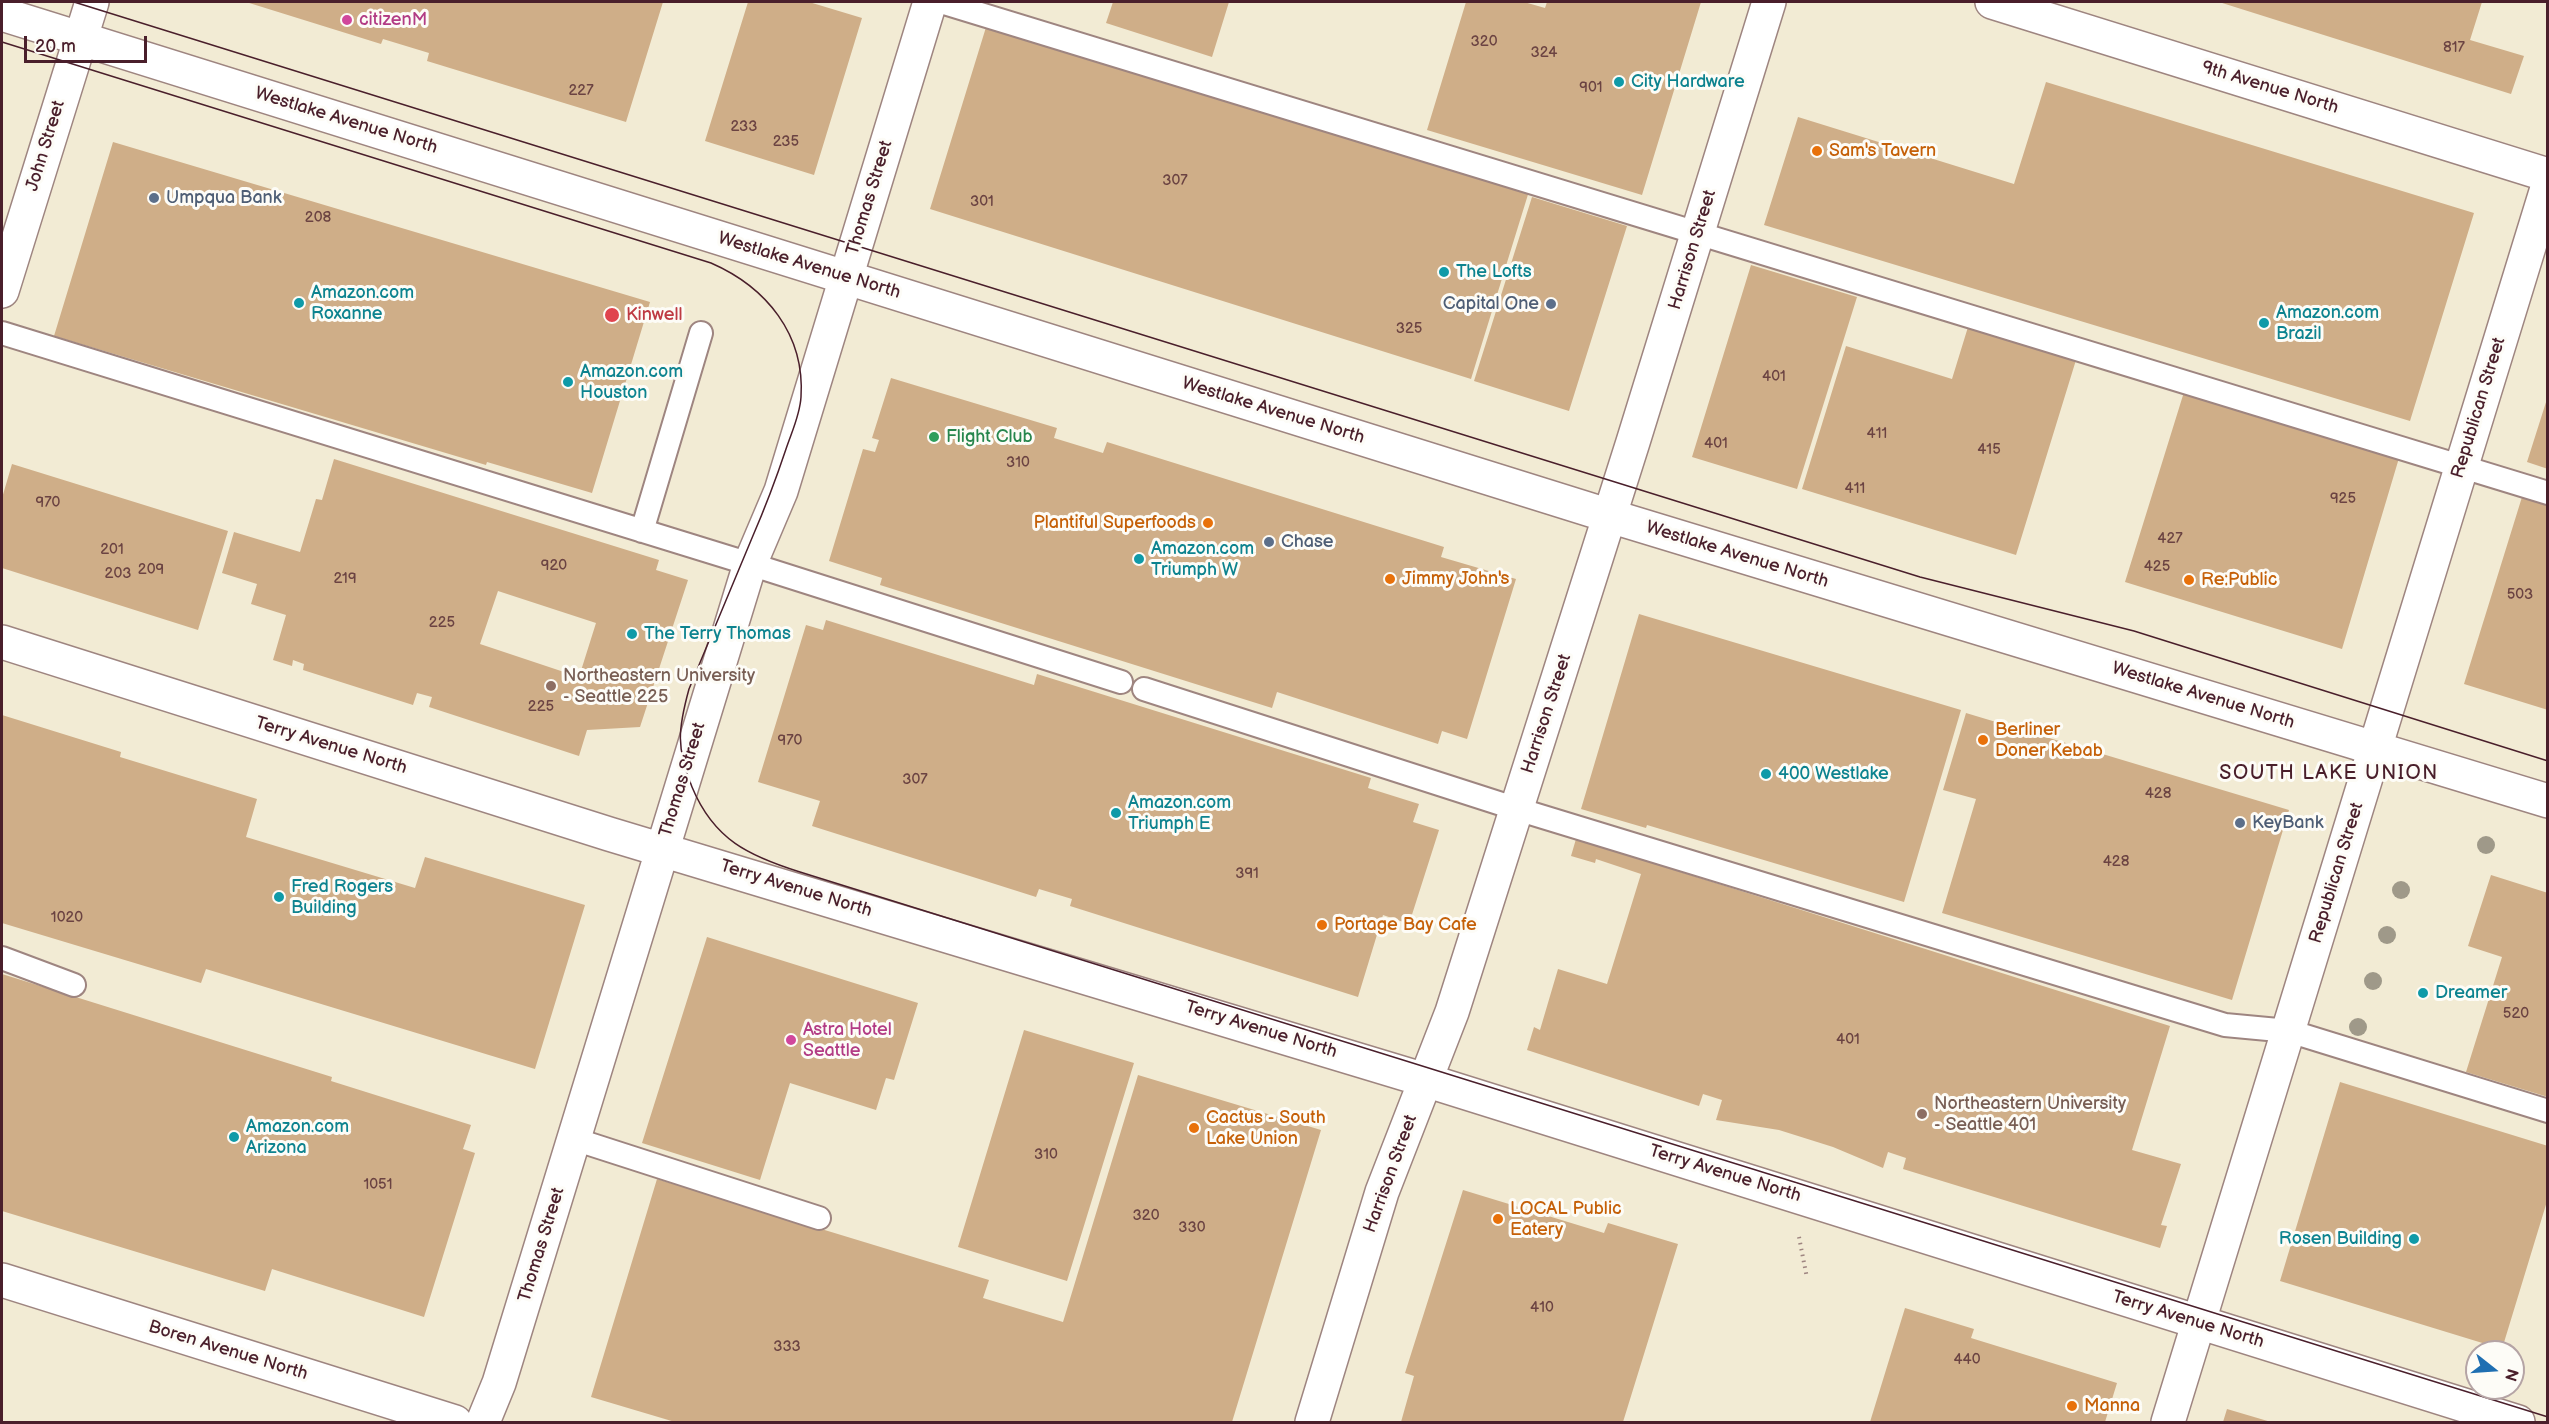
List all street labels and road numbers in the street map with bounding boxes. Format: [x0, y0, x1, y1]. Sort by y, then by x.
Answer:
street label: 9th Avenue North [2199, 57, 2341, 119]
street label: Westlake Avenue North [252, 83, 440, 159]
street label: John Street [22, 98, 70, 194]
street label: Thomas Street [842, 138, 898, 258]
street label: Harrison Street [1665, 187, 1721, 313]
street label: Westlake Avenue North [715, 228, 903, 304]
street label: Republican Street [2447, 335, 2511, 481]
street label: Westlake Avenue North [1179, 373, 1367, 449]
street label: Westlake Avenue North [1643, 517, 1831, 593]
street label: Harrison Street [1518, 652, 1576, 776]
street label: Westlake Avenue North [2109, 658, 2297, 734]
street label: Terry Avenue North [252, 713, 410, 779]
street label: Thomas Street [655, 720, 711, 840]
street label: Republican Street [2305, 800, 2369, 946]
street label: Terry Avenue North [717, 856, 875, 922]
street label: Terry Avenue North [1182, 997, 1340, 1063]
street label: Harrison Street [1360, 1112, 1422, 1236]
street label: Terry Avenue North [1646, 1141, 1804, 1207]
street label: Thomas Street [514, 1185, 570, 1305]
street label: Terry Avenue North [2109, 1287, 2267, 1353]
street label: Boren Avenue North [146, 1316, 310, 1386]

